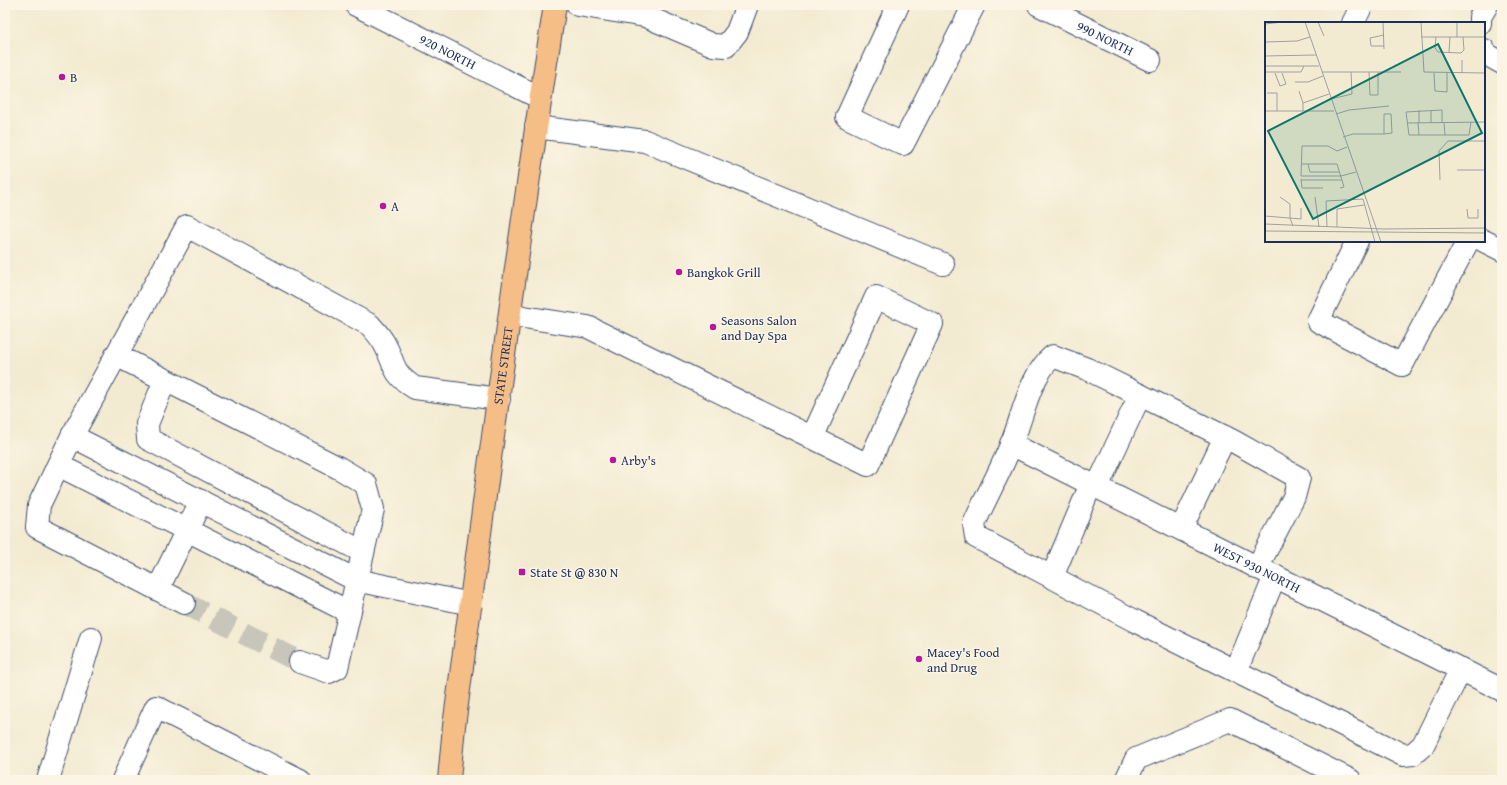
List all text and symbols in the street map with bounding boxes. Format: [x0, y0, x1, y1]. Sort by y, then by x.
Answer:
street label: 990 NORTH [1073, 16, 1137, 61]
inset map [1265, 22, 1485, 242]
street label: 920 NORTH [416, 30, 480, 74]
place label: B [70, 68, 77, 87]
marker: B [57, 72, 67, 82]
place label: A [391, 197, 399, 216]
marker: A [378, 201, 388, 211]
place label: Bangkok Grill [687, 263, 761, 282]
marker: Bangkok Grill [674, 267, 684, 277]
place label: Seasons Salon and Day Spa [721, 311, 797, 345]
marker: Seasons Salon and Day Spa [708, 322, 718, 332]
street label: STATE STREET [488, 325, 518, 406]
place label: Arby's [621, 451, 656, 470]
marker: Arby's [608, 455, 618, 465]
street label: WEST 930 NORTH [1210, 538, 1304, 598]
place label: State St @ 830 N [530, 563, 619, 582]
marker: State St @ 830 N [517, 567, 527, 577]
place label: Macey's Food and Drug [927, 643, 1000, 677]
marker: Macey's Food and Drug [914, 654, 924, 664]

